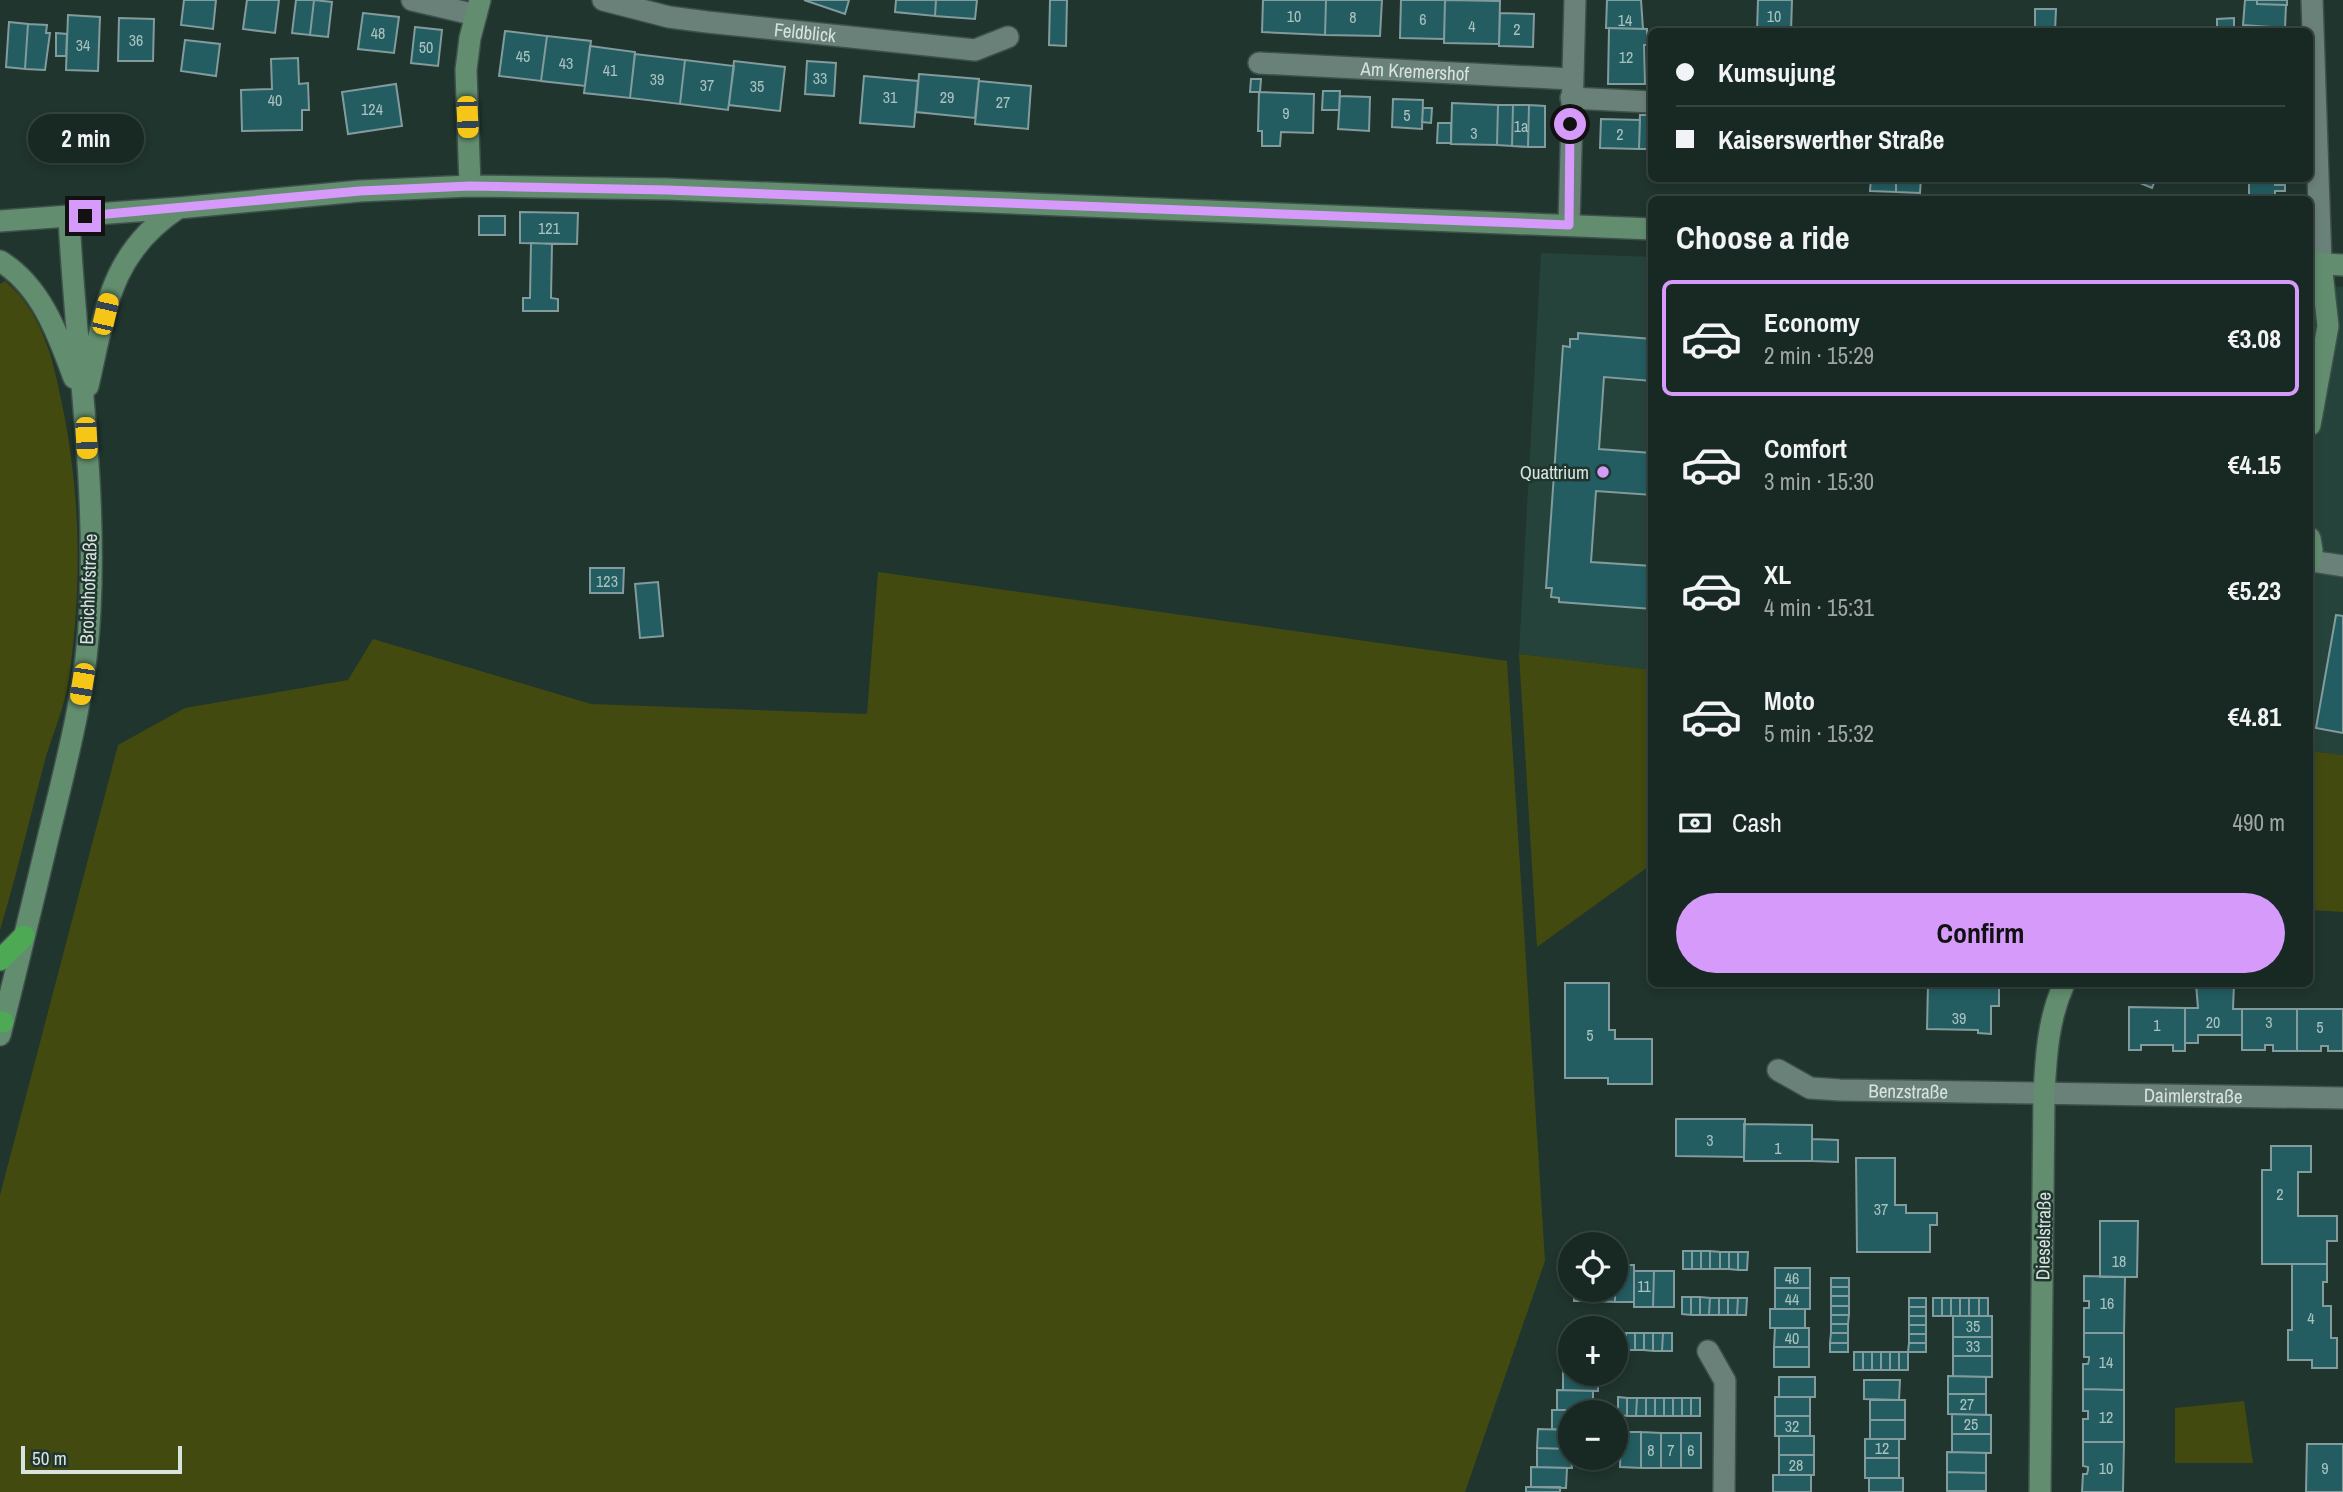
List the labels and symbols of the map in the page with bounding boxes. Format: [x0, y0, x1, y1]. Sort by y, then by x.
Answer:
house number: 10 [1287, 5, 1301, 27]
house number: 10 [1767, 5, 1781, 27]
house number: 8 [1349, 6, 1357, 28]
house number: 6 [1419, 8, 1427, 30]
house number: 14 [1618, 9, 1632, 31]
house number: 4 [1468, 15, 1476, 37]
street label: Feldblick [773, 16, 837, 48]
house number: 2 [1513, 18, 1521, 40]
house number: 48 [371, 22, 385, 44]
house number: 36 [129, 29, 143, 51]
house number: 34 [76, 34, 90, 56]
house number: 50 [419, 36, 433, 58]
house number: 45 [516, 45, 530, 67]
house number: 12 [1619, 46, 1633, 68]
house number: 43 [559, 52, 573, 74]
street label: Am Kremershof [1359, 55, 1470, 87]
house number: 41 [603, 59, 618, 81]
house number: 33 [813, 67, 827, 89]
house number: 39 [650, 68, 664, 90]
house number: 37 [700, 74, 714, 96]
house number: 35 [750, 75, 764, 97]
house number: 31 [883, 86, 898, 108]
house number: 29 [940, 86, 954, 108]
house number: 40 [268, 89, 282, 111]
house number: 27 [996, 91, 1010, 113]
car [456, 95, 479, 139]
house number: 124 [361, 98, 383, 120]
house number: 9 [1282, 102, 1290, 124]
house number: 5 [1403, 104, 1411, 126]
route start [1554, 108, 1586, 140]
callout: 2 min [27, 114, 143, 164]
house number: 1a [1514, 115, 1529, 137]
house number: 3 [1470, 122, 1478, 144]
house number: 2 [1616, 123, 1624, 145]
route end [69, 200, 101, 232]
house number: 121 [538, 217, 561, 239]
car [91, 291, 120, 337]
car [75, 416, 98, 460]
place label: Quattrium [1520, 459, 1589, 485]
marker: Quattrium [1595, 464, 1611, 480]
street label: Broichhofstraße [73, 533, 103, 645]
house number: 123 [596, 570, 618, 592]
car [69, 662, 96, 706]
house number: 39 [1952, 1007, 1966, 1029]
house number: 20 [2206, 1011, 2220, 1033]
house number: 3 [2265, 1011, 2273, 1033]
house number: 1 [2153, 1014, 2161, 1036]
house number: 5 [2316, 1016, 2324, 1038]
house number: 5 [1586, 1024, 1594, 1046]
street label: Benzstraße [1868, 1077, 1948, 1105]
street label: Daimlerstraße [2144, 1082, 2243, 1109]
house number: 3 [1706, 1129, 1714, 1151]
house number: 1 [1774, 1137, 1782, 1159]
house number: 2 [2276, 1183, 2284, 1205]
street label: Dieselstraße [2029, 1192, 2057, 1280]
house number: 37 [1874, 1198, 1888, 1220]
house number: 18 [2112, 1250, 2126, 1272]
house number: 46 [1785, 1267, 1799, 1289]
house number: 11 [1637, 1275, 1652, 1297]
house number: 44 [1785, 1288, 1799, 1310]
house number: 16 [2100, 1292, 2114, 1314]
house number: 4 [2307, 1307, 2315, 1329]
house number: 35 [1966, 1315, 1980, 1337]
house number: 40 [1785, 1327, 1799, 1349]
house number: 33 [1966, 1335, 1980, 1357]
house number: 14 [2099, 1351, 2113, 1373]
house number: 27 [1960, 1393, 1974, 1415]
house number: 12 [2099, 1406, 2113, 1428]
house number: 25 [1964, 1413, 1978, 1435]
house number: 32 [1785, 1415, 1799, 1437]
house number: 12 [1875, 1437, 1889, 1459]
house number: 8 [1647, 1439, 1655, 1461]
house number: 7 [1667, 1439, 1675, 1461]
house number: 6 [1687, 1439, 1695, 1461]
scale bar [21, 1443, 182, 1475]
house number: 28 [1789, 1454, 1803, 1476]
house number: 10 [2099, 1457, 2113, 1479]
house number: 9 [2321, 1457, 2329, 1479]

